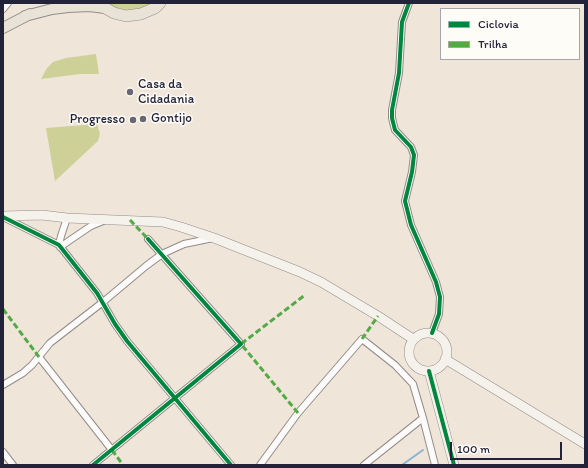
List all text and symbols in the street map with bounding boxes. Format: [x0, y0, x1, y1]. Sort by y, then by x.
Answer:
legend [440, 8, 580, 60]
text: Ciclovia [478, 17, 519, 31]
text: Trilha [478, 37, 507, 51]
place label: Casa da Cidadania [138, 77, 194, 108]
marker: Casa da Cidadania [125, 87, 135, 97]
place label: Gontijo [151, 111, 192, 127]
place label: Progresso [70, 112, 125, 128]
marker: Gontijo [138, 114, 148, 124]
marker: Progresso [128, 115, 138, 125]
scale bar [452, 434, 564, 460]
text: 100 m [457, 442, 490, 456]

